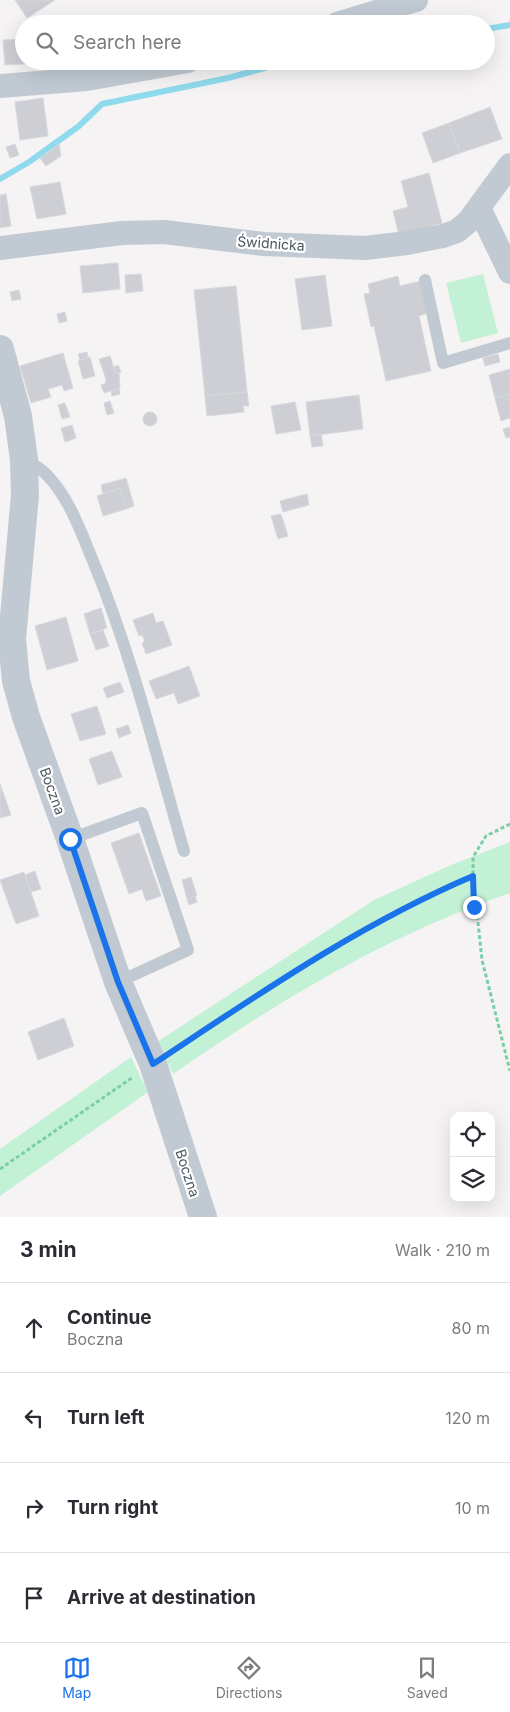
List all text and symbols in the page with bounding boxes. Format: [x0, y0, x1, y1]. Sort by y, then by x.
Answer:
search box [15, 15, 495, 70]
icon: search [33, 29, 61, 57]
text: Search here [73, 31, 182, 54]
street label: Świdnicka [237, 232, 305, 254]
street label: Boczna [37, 765, 69, 817]
route start [59, 828, 82, 851]
route end [463, 896, 486, 919]
map controls [450, 1112, 495, 1202]
button: locate [450, 1112, 495, 1157]
street label: Boczna [172, 1147, 204, 1199]
button: layers [450, 1157, 495, 1202]
text: 3 min [20, 1237, 76, 1262]
text: Walk · 210 m [395, 1240, 490, 1260]
text: Continue [67, 1306, 152, 1329]
icon: ahead [20, 1314, 48, 1342]
text: 80 m [451, 1318, 490, 1338]
text: Boczna [67, 1329, 123, 1349]
icon: left [20, 1404, 48, 1432]
text: Turn left [67, 1406, 145, 1429]
text: 120 m [445, 1408, 490, 1428]
icon: right [20, 1494, 48, 1522]
text: Turn right [67, 1496, 158, 1519]
text: 10 m [455, 1498, 490, 1518]
icon: arrive [20, 1584, 48, 1612]
text: Arrive at destination [67, 1586, 256, 1609]
tab: Map [62, 1654, 91, 1701]
tab: Directions [216, 1654, 282, 1701]
tab: Saved [407, 1654, 448, 1701]

